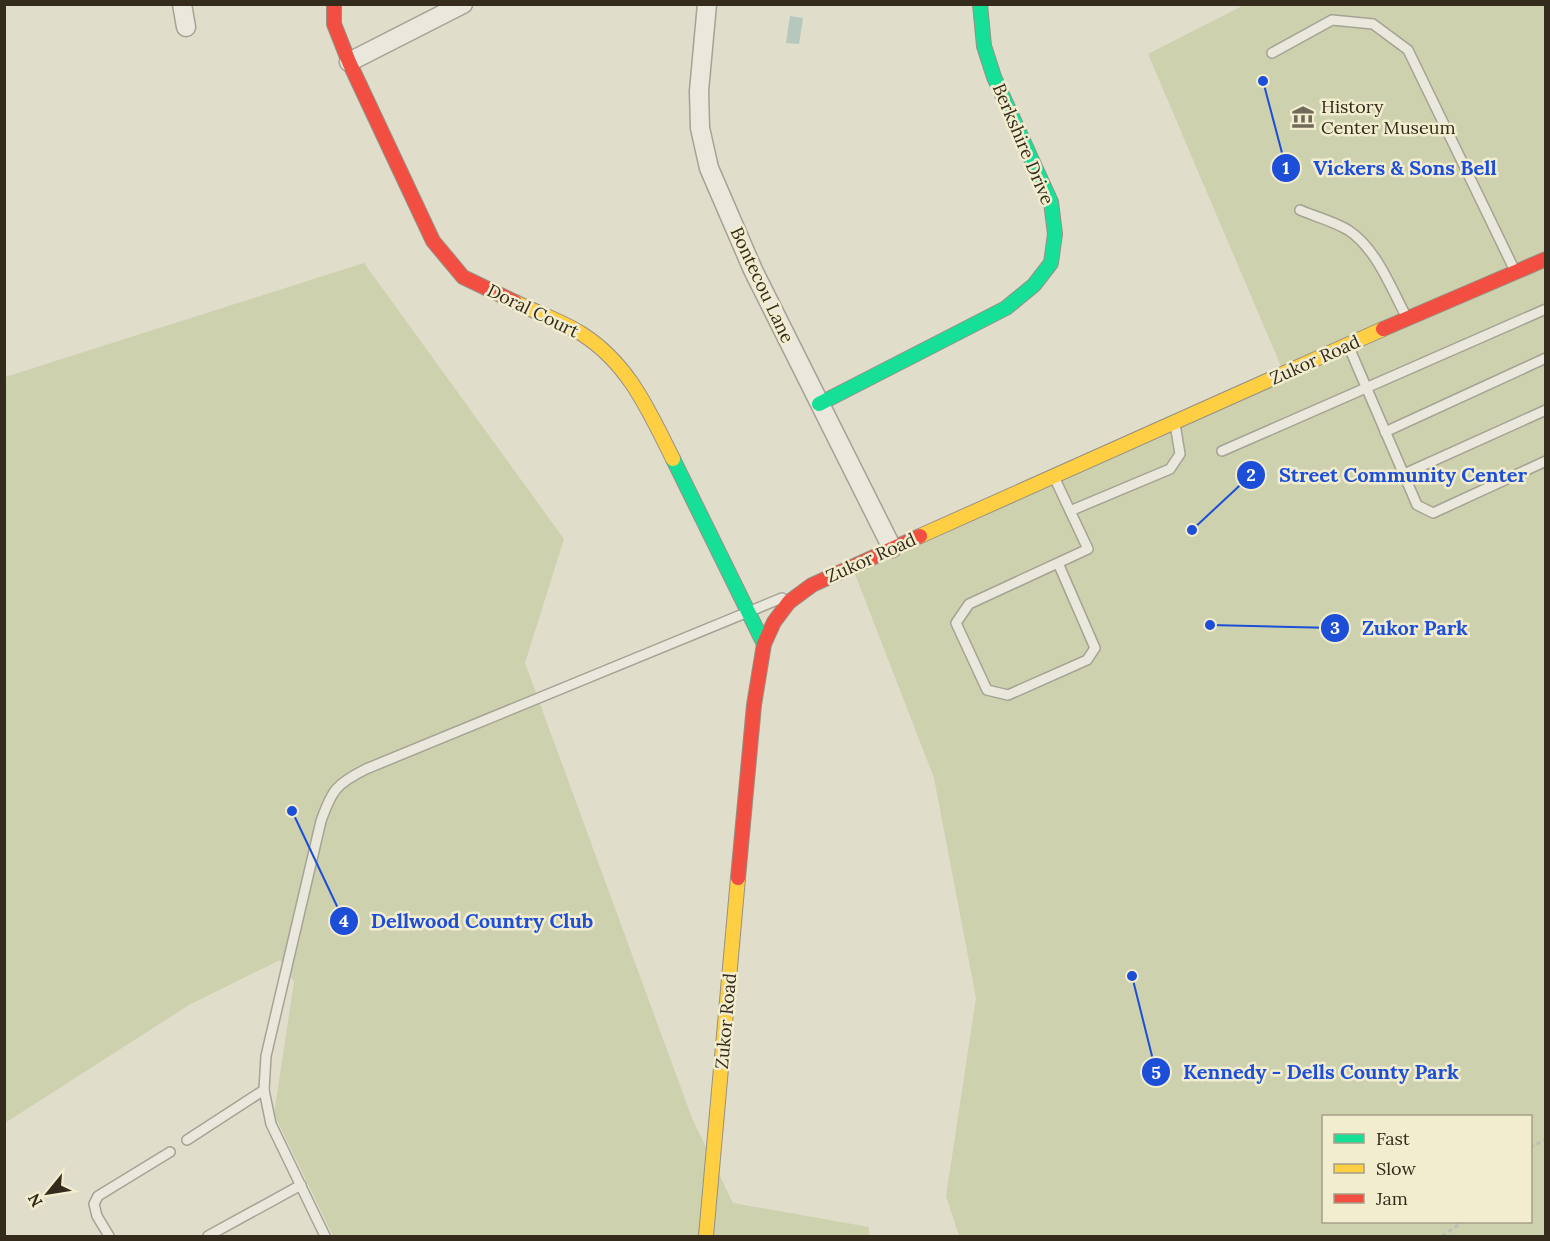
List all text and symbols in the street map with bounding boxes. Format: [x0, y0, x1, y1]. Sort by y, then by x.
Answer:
street label: Berkshire Drive [988, 80, 1059, 208]
place label: History Center Museum [1321, 95, 1456, 139]
museum icon: History Center Museum [1290, 104, 1316, 130]
callout: Vickers & Sons Bell [1271, 149, 1508, 187]
text: Vickers & Sons Bell [1313, 155, 1497, 180]
text: 1 [1282, 156, 1290, 179]
street label: Bontecou Lane [726, 223, 799, 347]
street label: Doral Court [484, 278, 583, 343]
street label: Zukor Road [1266, 329, 1364, 390]
callout: Street Community Center [1236, 456, 1539, 494]
text: Street Community Center [1279, 462, 1528, 487]
text: 2 [1246, 463, 1256, 486]
street label: Zukor Road [822, 527, 920, 588]
callout: Zukor Park [1320, 609, 1480, 647]
text: Zukor Park [1362, 615, 1468, 640]
text: 3 [1330, 616, 1340, 639]
callout: Dellwood Country Club [329, 902, 605, 940]
text: Dellwood Country Club [371, 908, 593, 933]
text: 4 [339, 909, 349, 932]
street label: Zukor Road [710, 972, 741, 1070]
callout: Kennedy - Dells County Park [1141, 1053, 1470, 1091]
text: Kennedy - Dells County Park [1183, 1059, 1459, 1084]
text: 5 [1151, 1061, 1161, 1084]
legend [1322, 1115, 1532, 1223]
text: Fast [1376, 1127, 1410, 1150]
text: Slow [1376, 1157, 1416, 1180]
north arrow [18, 1163, 78, 1223]
text: Jam [1375, 1187, 1408, 1210]
text: N [23, 1190, 47, 1211]

